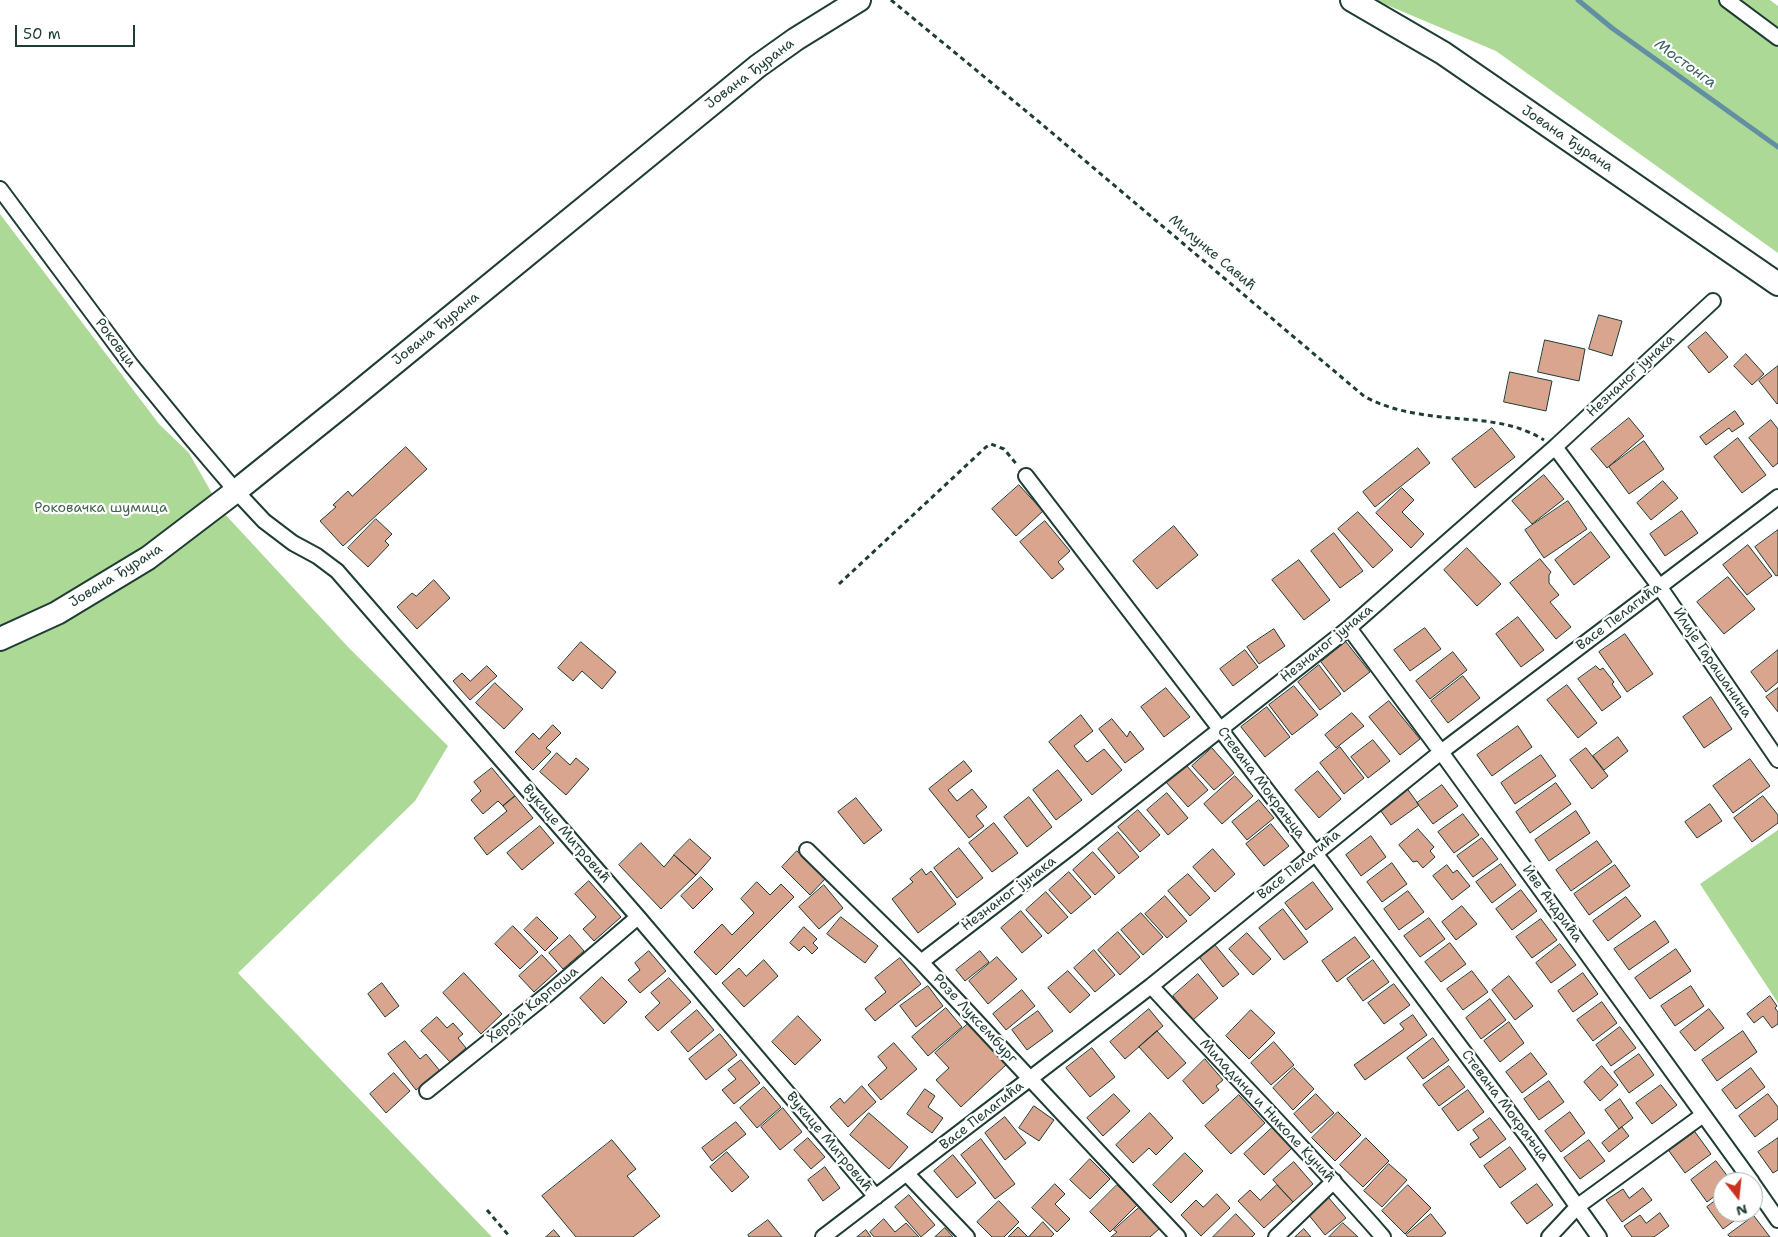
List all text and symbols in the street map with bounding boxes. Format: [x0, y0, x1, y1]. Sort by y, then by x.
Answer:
scale bar [18, 15, 138, 47]
text: 50 m [23, 24, 61, 44]
street label: Јована Ђурана [702, 35, 798, 113]
water label: Мостонга [1651, 36, 1719, 92]
street label: Јована Ђурана [1518, 102, 1616, 176]
street label: Милунке Савић [1165, 212, 1259, 294]
street label: Јована Ђурана [389, 289, 483, 369]
street label: Роковци [91, 315, 139, 371]
street label: Незнаног јунака [1584, 331, 1678, 421]
park label: Роковачка шумица [34, 500, 168, 516]
street label: Јована Ђурана [66, 541, 166, 611]
street label: Васе Пелагића [1573, 580, 1665, 654]
street label: Незнаног јунака [1277, 602, 1377, 686]
street label: Илије Гарашанина [1669, 605, 1755, 721]
street label: Стевана Мокрањца [1214, 724, 1308, 842]
street label: Вукице Митровић [519, 781, 613, 887]
street label: Васе Пелагића [1254, 826, 1344, 904]
street label: Незнаног јунака [958, 853, 1060, 935]
street label: Иве Андрића [1518, 862, 1586, 946]
street label: Хероја Карпоша [484, 963, 582, 1047]
street label: Розе Луксембург [929, 971, 1021, 1067]
street label: Миладина и Николе Кунић [1196, 1036, 1338, 1186]
street label: Стевана Мокрањца [1458, 1047, 1552, 1165]
street label: Васе Пелагића [937, 1078, 1027, 1154]
street label: Вукице Митровић [782, 1089, 876, 1195]
north arrow [1713, 1172, 1763, 1222]
text: N [1734, 1200, 1750, 1221]

